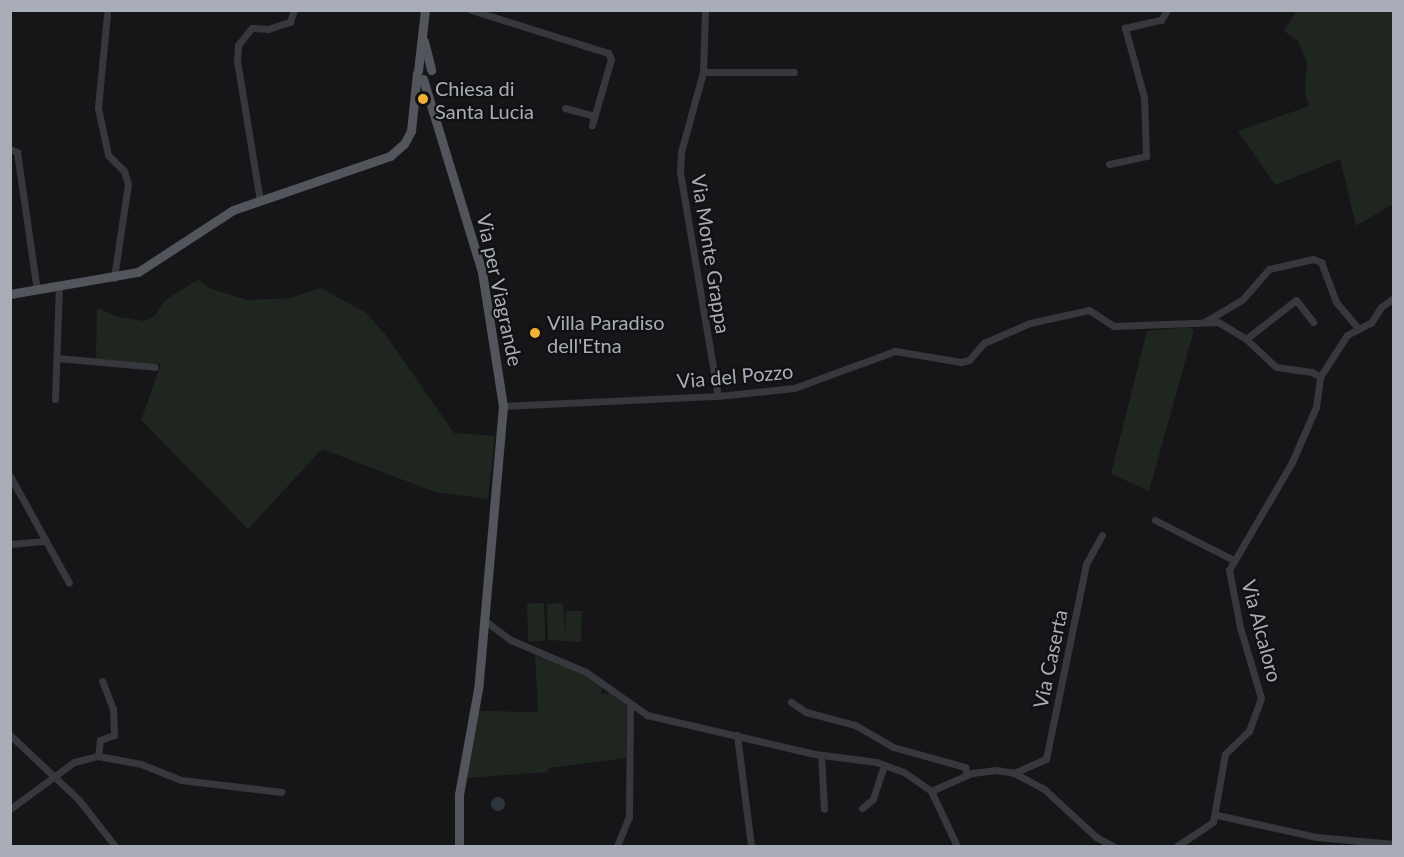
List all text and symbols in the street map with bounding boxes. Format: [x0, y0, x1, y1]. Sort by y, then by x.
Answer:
place label: Chiesa di Santa Lucia [435, 76, 534, 123]
marker: Chiesa di Santa Lucia [416, 92, 430, 106]
street label: Via Monte Grappa [687, 173, 735, 335]
street label: Via per Viagrande [472, 211, 528, 369]
place label: Villa Paradiso dell'Etna [547, 310, 665, 357]
marker: Villa Paradiso dell'Etna [528, 326, 542, 340]
street label: Via del Pozzo [676, 359, 794, 393]
street label: Via Alcaloro [1237, 577, 1287, 685]
street label: Via Caserta [1028, 607, 1072, 711]

